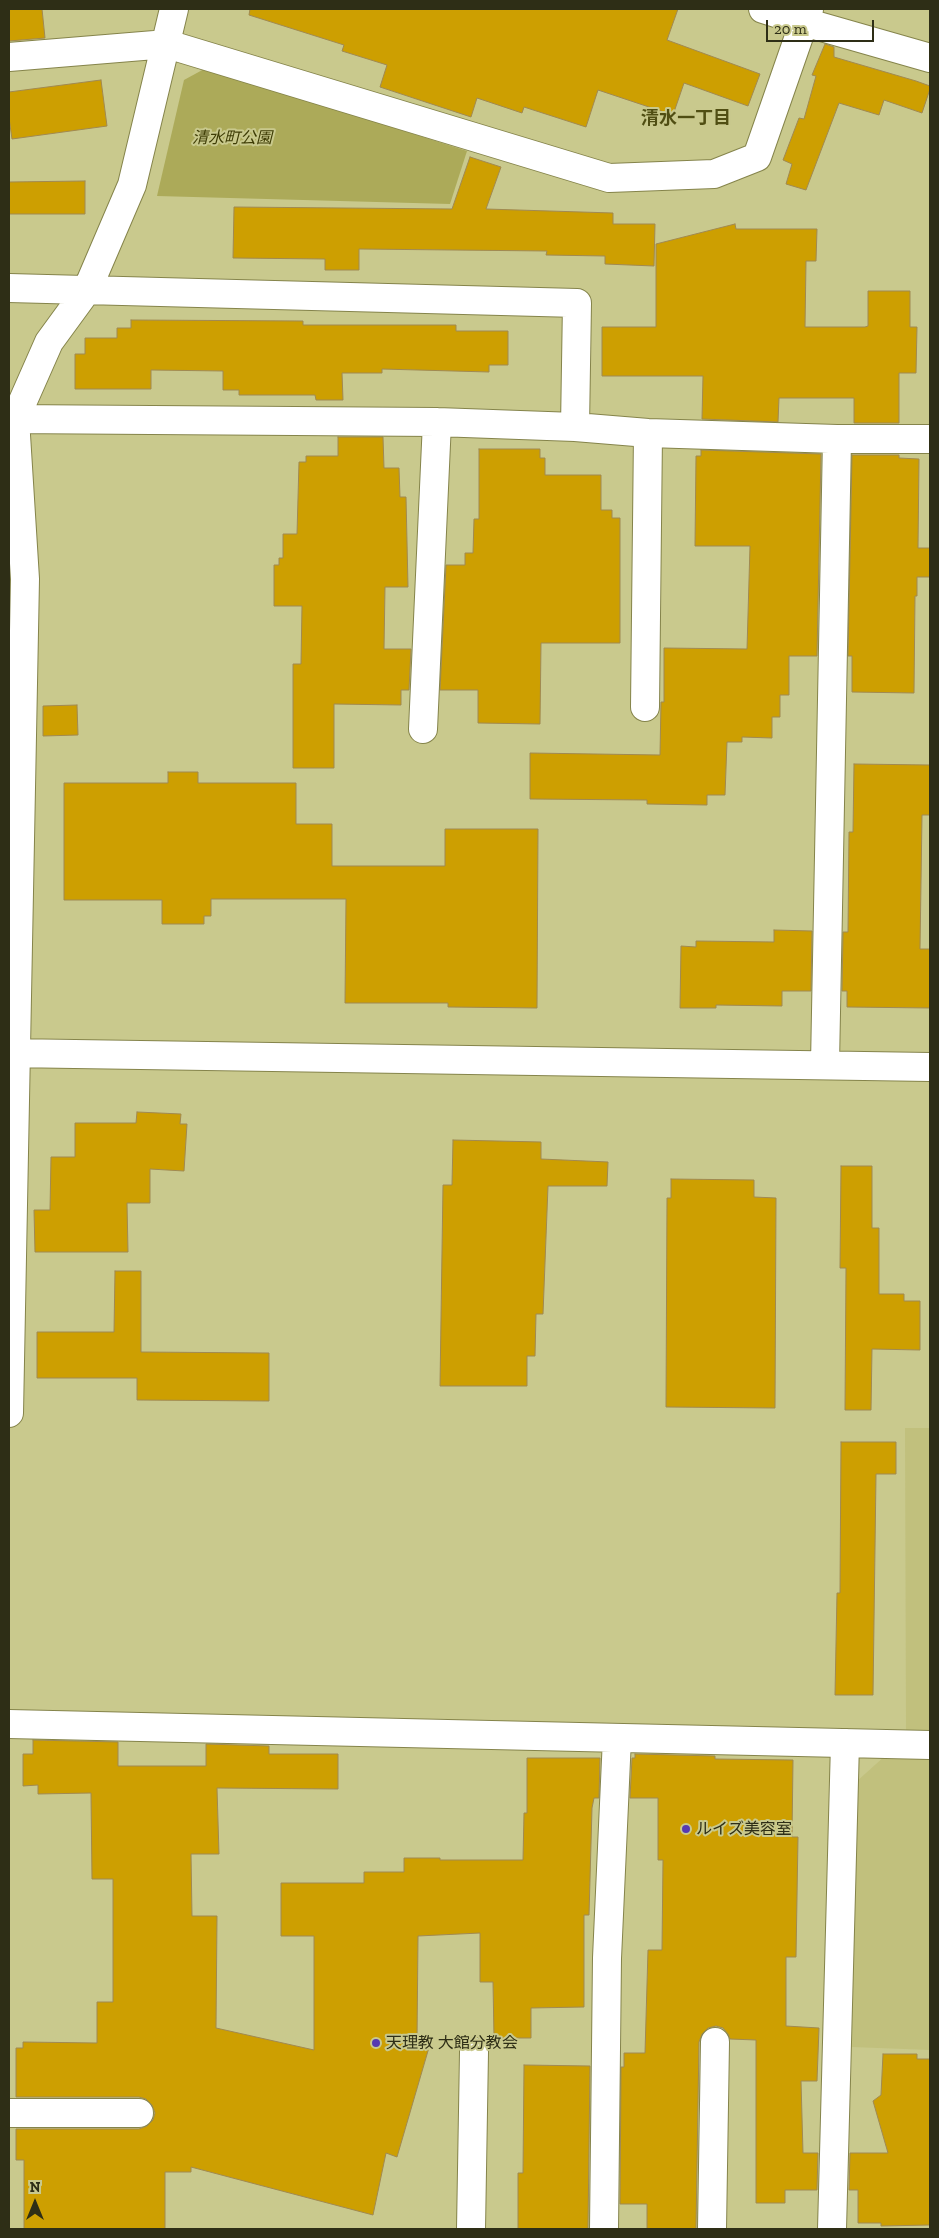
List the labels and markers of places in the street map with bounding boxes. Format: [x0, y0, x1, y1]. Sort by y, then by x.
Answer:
place label: ルイズ美容室 [696, 1819, 792, 1839]
marker: ルイズ美容室 [680, 1823, 692, 1835]
place label: 天理教 大館分教会 [386, 2033, 518, 2053]
marker: 天理教 大館分教会 [370, 2037, 382, 2049]

